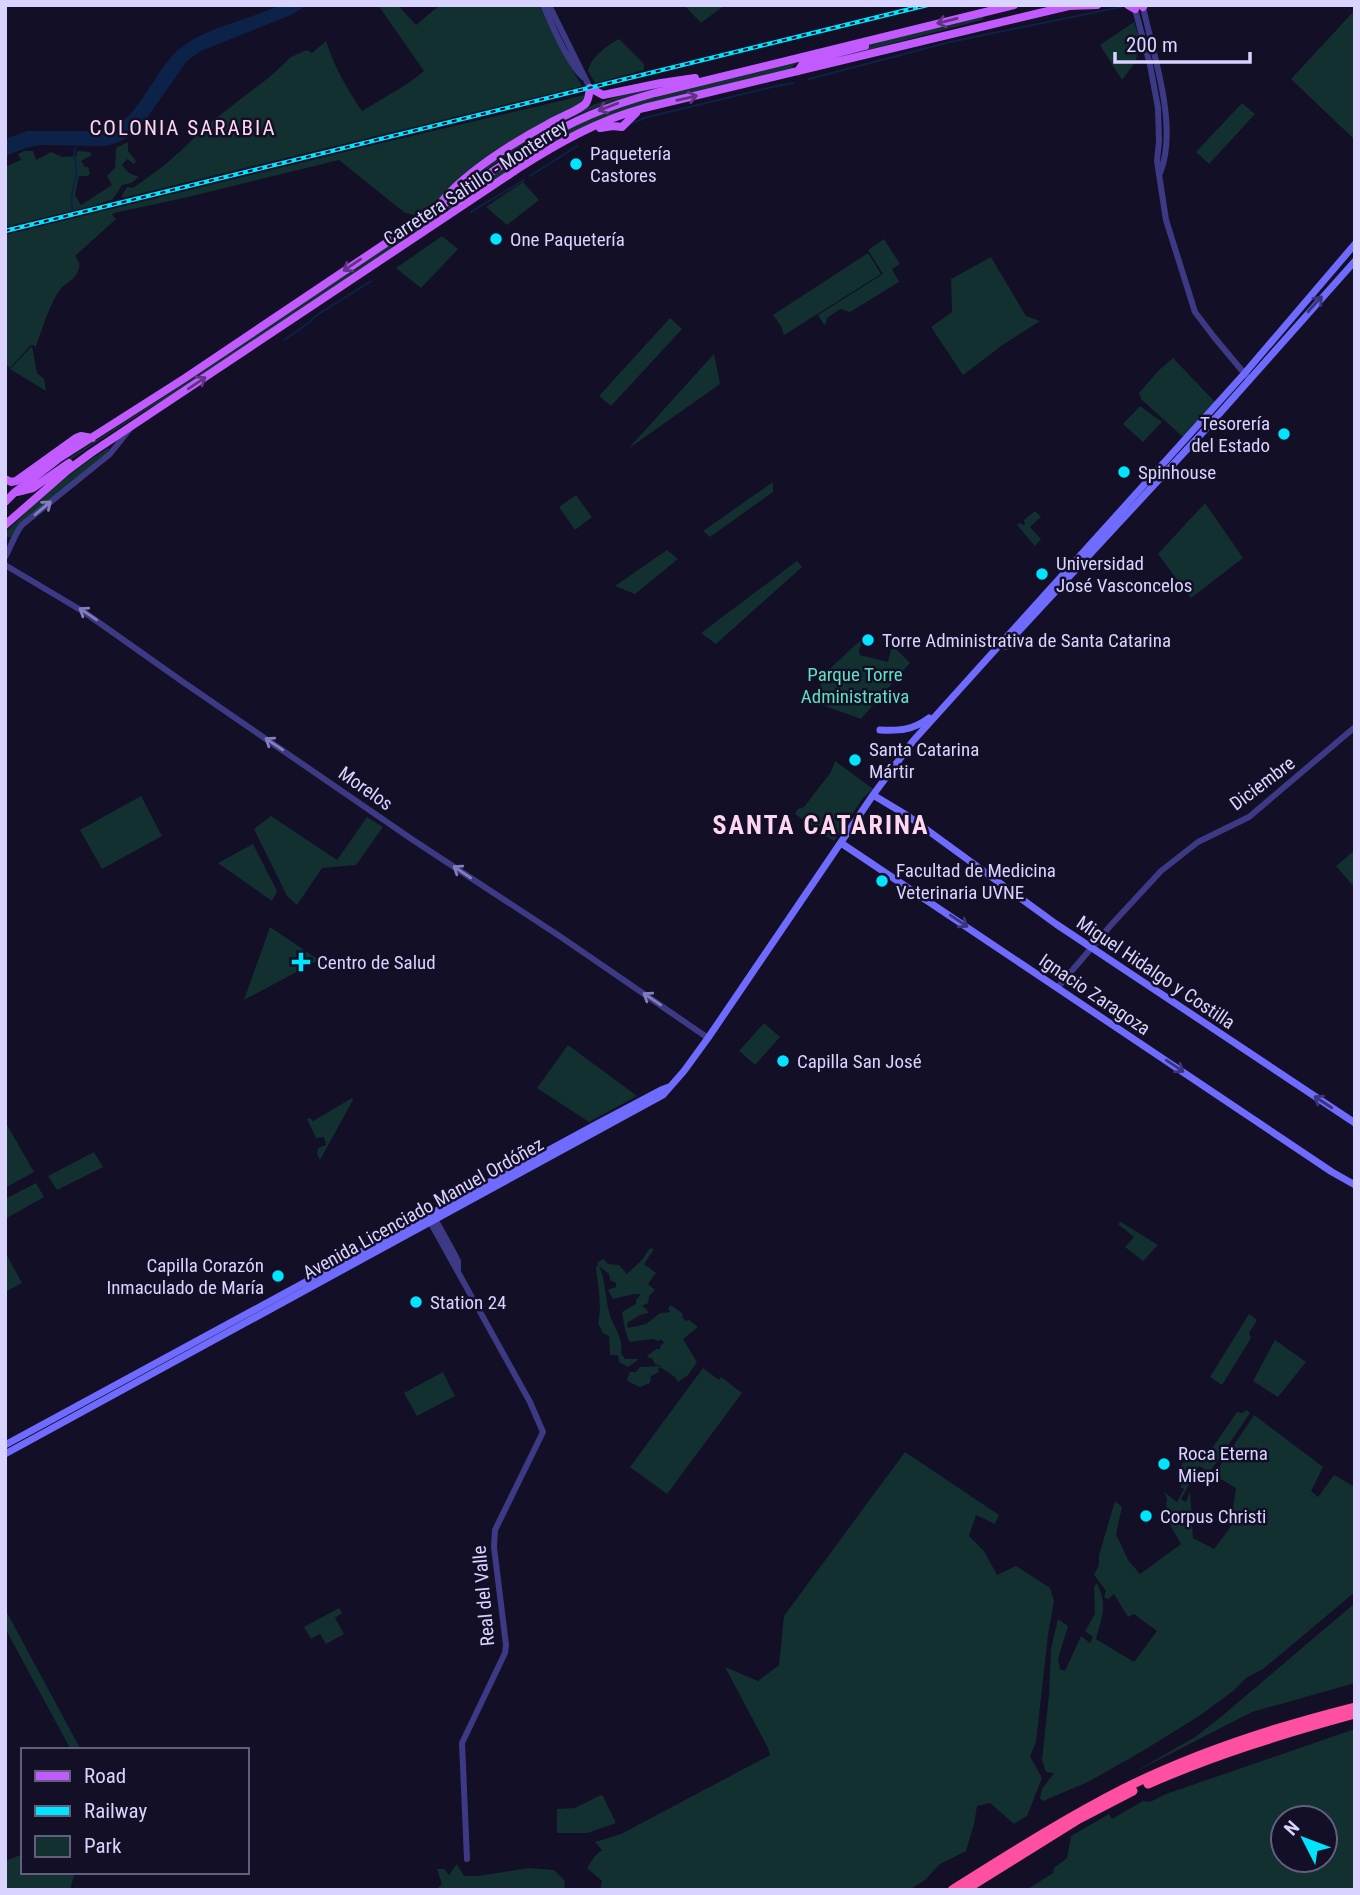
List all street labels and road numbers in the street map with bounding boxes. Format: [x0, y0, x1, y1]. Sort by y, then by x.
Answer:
street label: Carretera Saltillo - Monterrey [379, 114, 571, 250]
street label: Diciembre [1225, 751, 1299, 815]
street label: Morelos [334, 761, 397, 815]
street label: Miguel Hidalgo y Costilla [1072, 911, 1239, 1034]
street label: Ignacio Zaragoza [1035, 949, 1155, 1040]
street label: Avenida Licenciado Manuel Ordóñez [299, 1133, 548, 1284]
street label: Real del Valle [468, 1545, 499, 1647]

